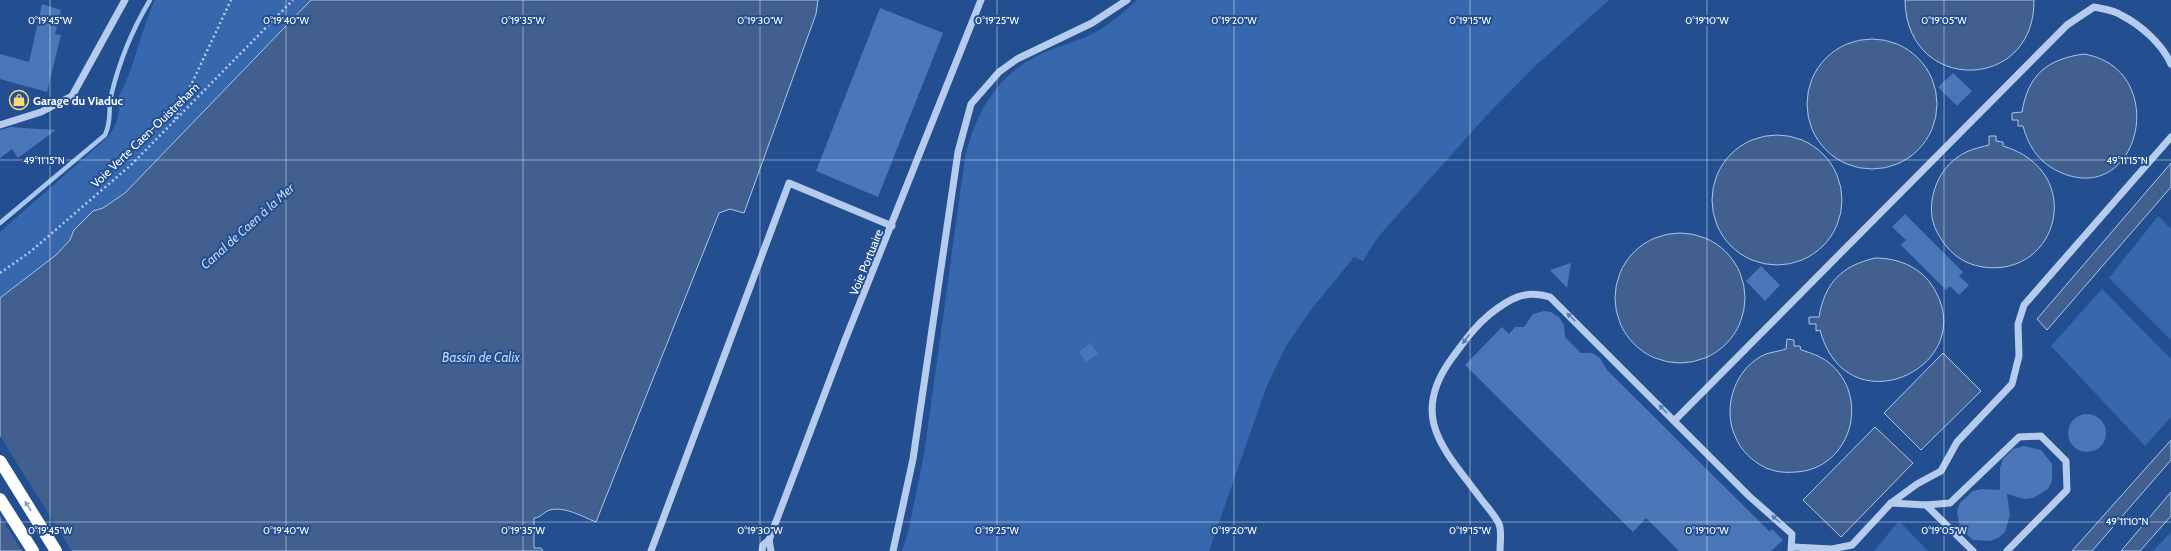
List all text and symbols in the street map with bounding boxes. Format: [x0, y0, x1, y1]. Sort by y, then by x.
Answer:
text: 0°19'45"W [28, 14, 73, 27]
text: 0°19'40"W [263, 14, 309, 27]
text: 0°19'35"W [501, 14, 546, 27]
text: 0°19'30"W [737, 14, 783, 27]
text: 0°19'25"W [975, 14, 1019, 27]
text: 0°19'20"W [1211, 14, 1257, 27]
text: 0°19'15"W [1449, 14, 1491, 27]
text: 0°19'10"W [1685, 14, 1729, 27]
text: 0°19'05"W [1921, 14, 1967, 27]
street label: Voie Verte Caen-Ouistreham [88, 79, 202, 191]
shop icon: Garage du Viaduc [8, 89, 30, 111]
place label: Garage du Viaduc [33, 93, 124, 108]
text: 49°11'15"N [23, 154, 65, 167]
text: 49°11'15"N [2106, 154, 2148, 167]
water label: Canal de Caen à la Mer [197, 179, 298, 272]
street label: Voie Portuaire [846, 227, 886, 297]
one-way arrow [1566, 313, 1576, 322]
one-way arrow [1462, 333, 1471, 344]
water label: Bassin de Calix [442, 349, 520, 365]
one-way arrow [1658, 404, 1668, 414]
one-way arrow [24, 501, 32, 511]
one-way arrow [1771, 515, 1781, 524]
text: 49°11'10"N [2105, 515, 2149, 528]
text: 0°19'45"W [28, 524, 73, 537]
text: 0°19'40"W [263, 524, 309, 537]
text: 0°19'35"W [501, 524, 546, 537]
text: 0°19'30"W [737, 524, 783, 537]
text: 0°19'25"W [975, 524, 1019, 537]
text: 0°19'20"W [1211, 524, 1257, 537]
text: 0°19'15"W [1449, 524, 1491, 537]
text: 0°19'10"W [1685, 524, 1729, 537]
text: 0°19'05"W [1921, 524, 1967, 537]

